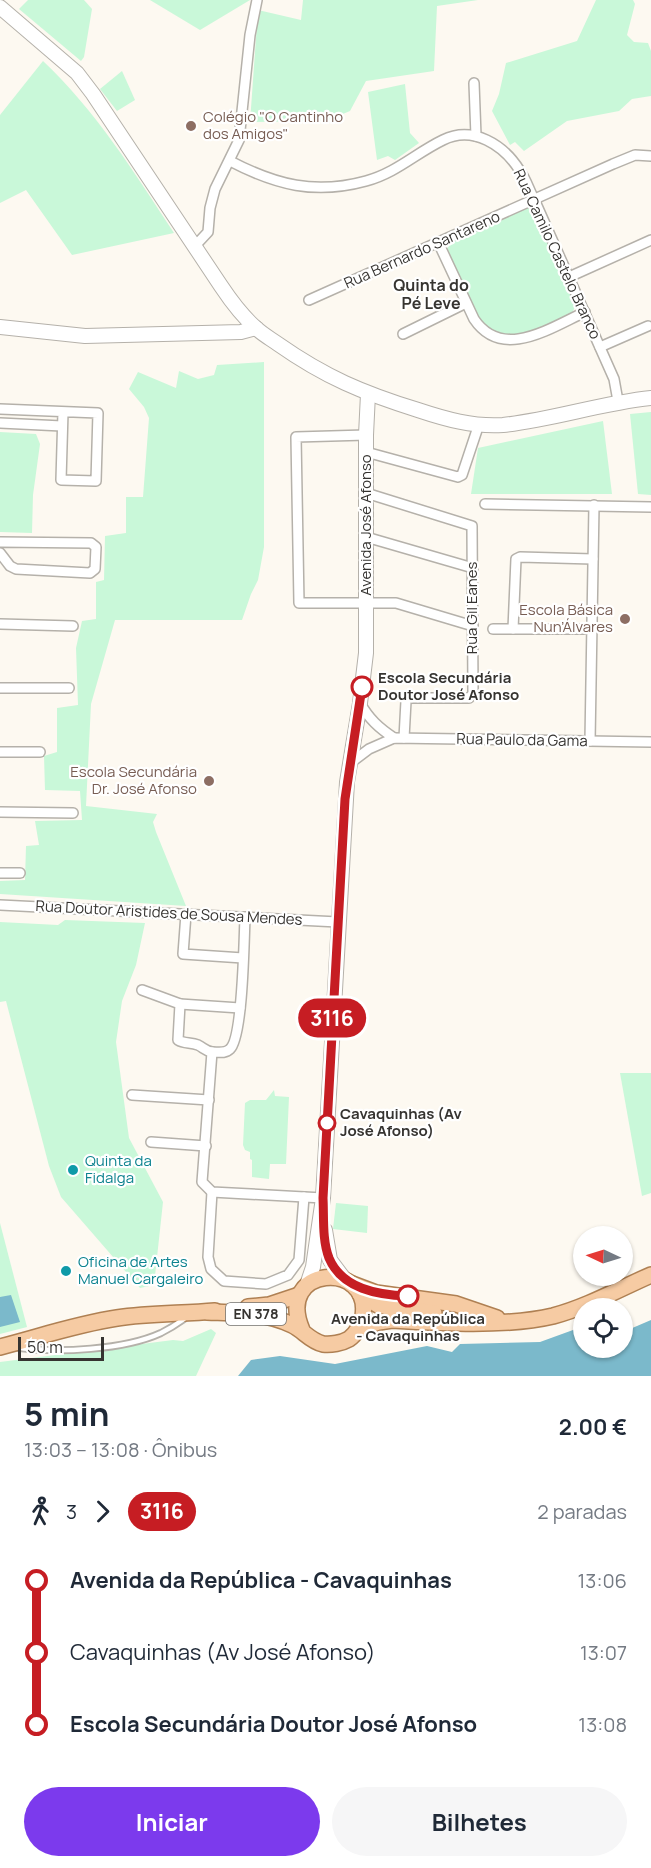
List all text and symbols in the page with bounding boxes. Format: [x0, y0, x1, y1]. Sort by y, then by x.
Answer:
place label: Colégio "O Cantinho dos Amigos" [203, 106, 343, 144]
marker: Colégio "O Cantinho dos Amigos" [184, 119, 198, 133]
street label: Rua Camilo Castelo Branco [509, 165, 606, 342]
street label: Rua Bernardo Santareno [340, 206, 503, 293]
district label: Quinta do Pé Leve [393, 274, 469, 314]
street label: Avenida José Afonso [355, 454, 376, 596]
street label: Rua Gil Eanes [461, 562, 482, 654]
place label: Escola Básica Nun’Álvares [519, 599, 613, 637]
marker: Escola Básica Nun’Álvares [618, 612, 632, 626]
place label: Escola Secundária Doutor José Afonso [378, 667, 519, 705]
marker: Escola Secundária Doutor José Afonso [351, 676, 373, 698]
street label: Rua Paulo da Gama [456, 728, 588, 751]
place label: Escola Secundária Dr. José Afonso [70, 761, 197, 799]
marker: Escola Secundária Dr. José Afonso [202, 774, 216, 788]
street label: Rua Doutor Aristides de Sousa Mendes [35, 895, 303, 930]
line badge: 3116 [290, 998, 374, 1038]
text: 3116 [310, 1004, 354, 1032]
place label: Cavaquinhas (Av José Afonso) [340, 1103, 462, 1141]
marker: Cavaquinhas (Av José Afonso) [318, 1114, 336, 1132]
place label: Quinta da Fidalga [85, 1150, 152, 1188]
marker: Quinta da Fidalga [66, 1163, 80, 1177]
north arrow [573, 1226, 633, 1286]
map controls [573, 1226, 633, 1358]
place label: Oficina de Artes Manuel Cargaleiro [78, 1251, 203, 1289]
marker: Oficina de Artes Manuel Cargaleiro [59, 1264, 73, 1278]
marker: Avenida da República - Cavaquinhas [397, 1285, 419, 1307]
button: locate [573, 1298, 633, 1358]
road number: EN 378 [226, 1303, 286, 1325]
place label: Avenida da República - Cavaquinhas [331, 1308, 485, 1346]
scale bar [18, 1334, 104, 1362]
text: 50 m [27, 1336, 63, 1358]
text: 5 min [24, 1391, 110, 1436]
text: 2.00 € [559, 1412, 627, 1442]
text: 13:03 – 13:08 · Ônibus [24, 1436, 217, 1463]
icon: walk [24, 1495, 57, 1528]
icon: forward [86, 1495, 119, 1528]
text: 3116 [140, 1497, 184, 1525]
text: 3 [66, 1498, 77, 1525]
text: 2 paradas [537, 1498, 627, 1525]
text: Avenida da República - Cavaquinhas [70, 1565, 452, 1595]
text: 13:06 [578, 1567, 627, 1594]
text: Cavaquinhas (Av José Afonso) [70, 1637, 376, 1667]
text: 13:07 [580, 1639, 627, 1666]
text: Escola Secundária Doutor José Afonso [70, 1709, 477, 1739]
text: 13:08 [578, 1711, 627, 1738]
button: Iniciar [24, 1787, 320, 1856]
button: Bilhetes [332, 1787, 627, 1856]

